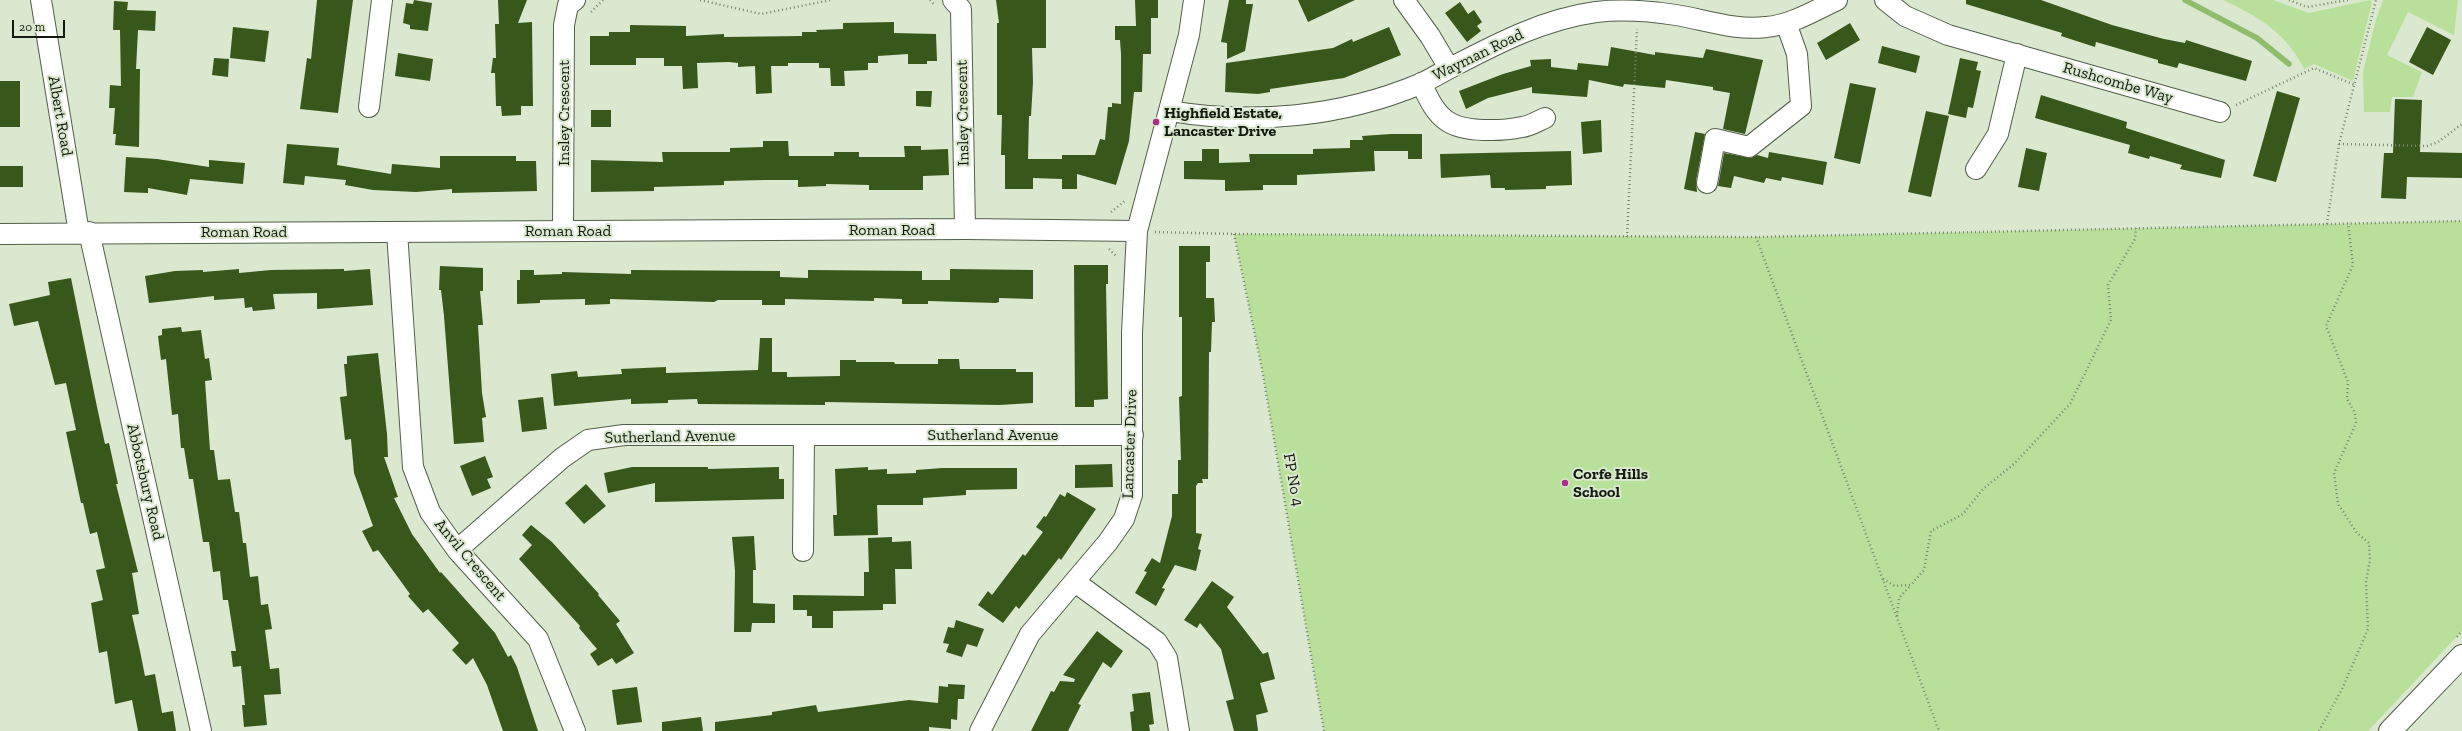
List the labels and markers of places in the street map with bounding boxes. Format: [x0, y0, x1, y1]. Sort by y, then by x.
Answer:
place label: Highfield Estate, Lancaster Drive [1164, 103, 1282, 141]
marker: Highfield Estate, Lancaster Drive [1151, 117, 1161, 127]
place label: Corfe Hills School [1573, 464, 1648, 502]
marker: Corfe Hills School [1560, 478, 1570, 488]

